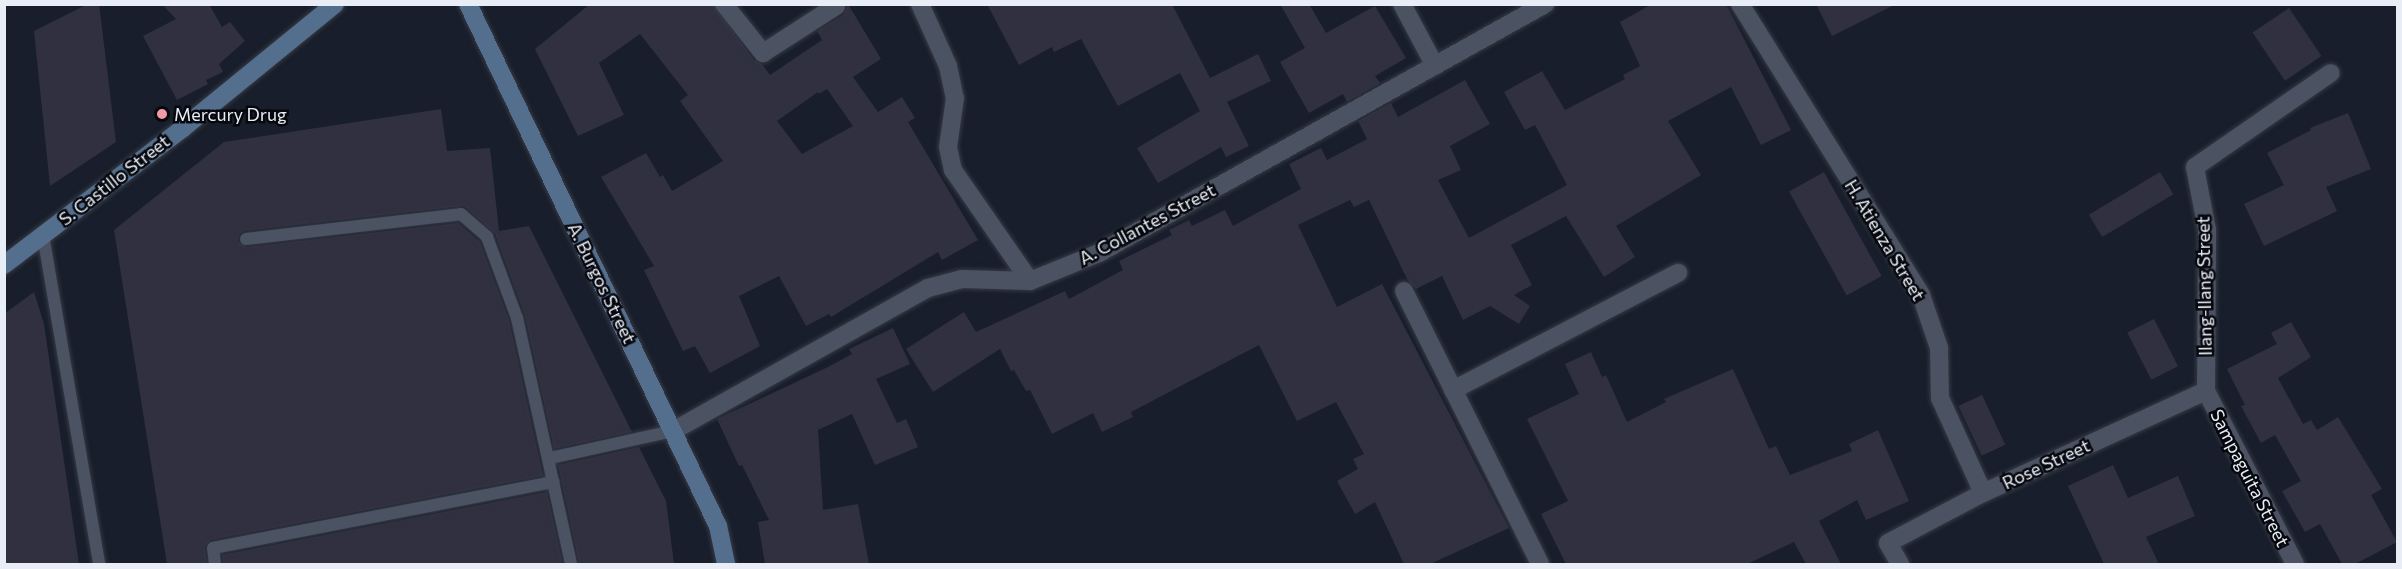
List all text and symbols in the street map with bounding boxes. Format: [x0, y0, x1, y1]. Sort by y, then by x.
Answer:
place label: Mercury Drug [174, 103, 287, 125]
marker: Mercury Drug [155, 107, 169, 121]
street label: S. Castillo Street [54, 130, 174, 230]
street label: H. Atienza Street [1840, 176, 1930, 304]
street label: A. Collantes Street [1075, 179, 1219, 269]
street label: Ilang-Ilang Street [2192, 216, 2216, 356]
street label: A. Burgos Street [563, 219, 641, 347]
street label: Sampaguita Street [2206, 406, 2294, 550]
street label: Rose Street [1999, 434, 2093, 494]

